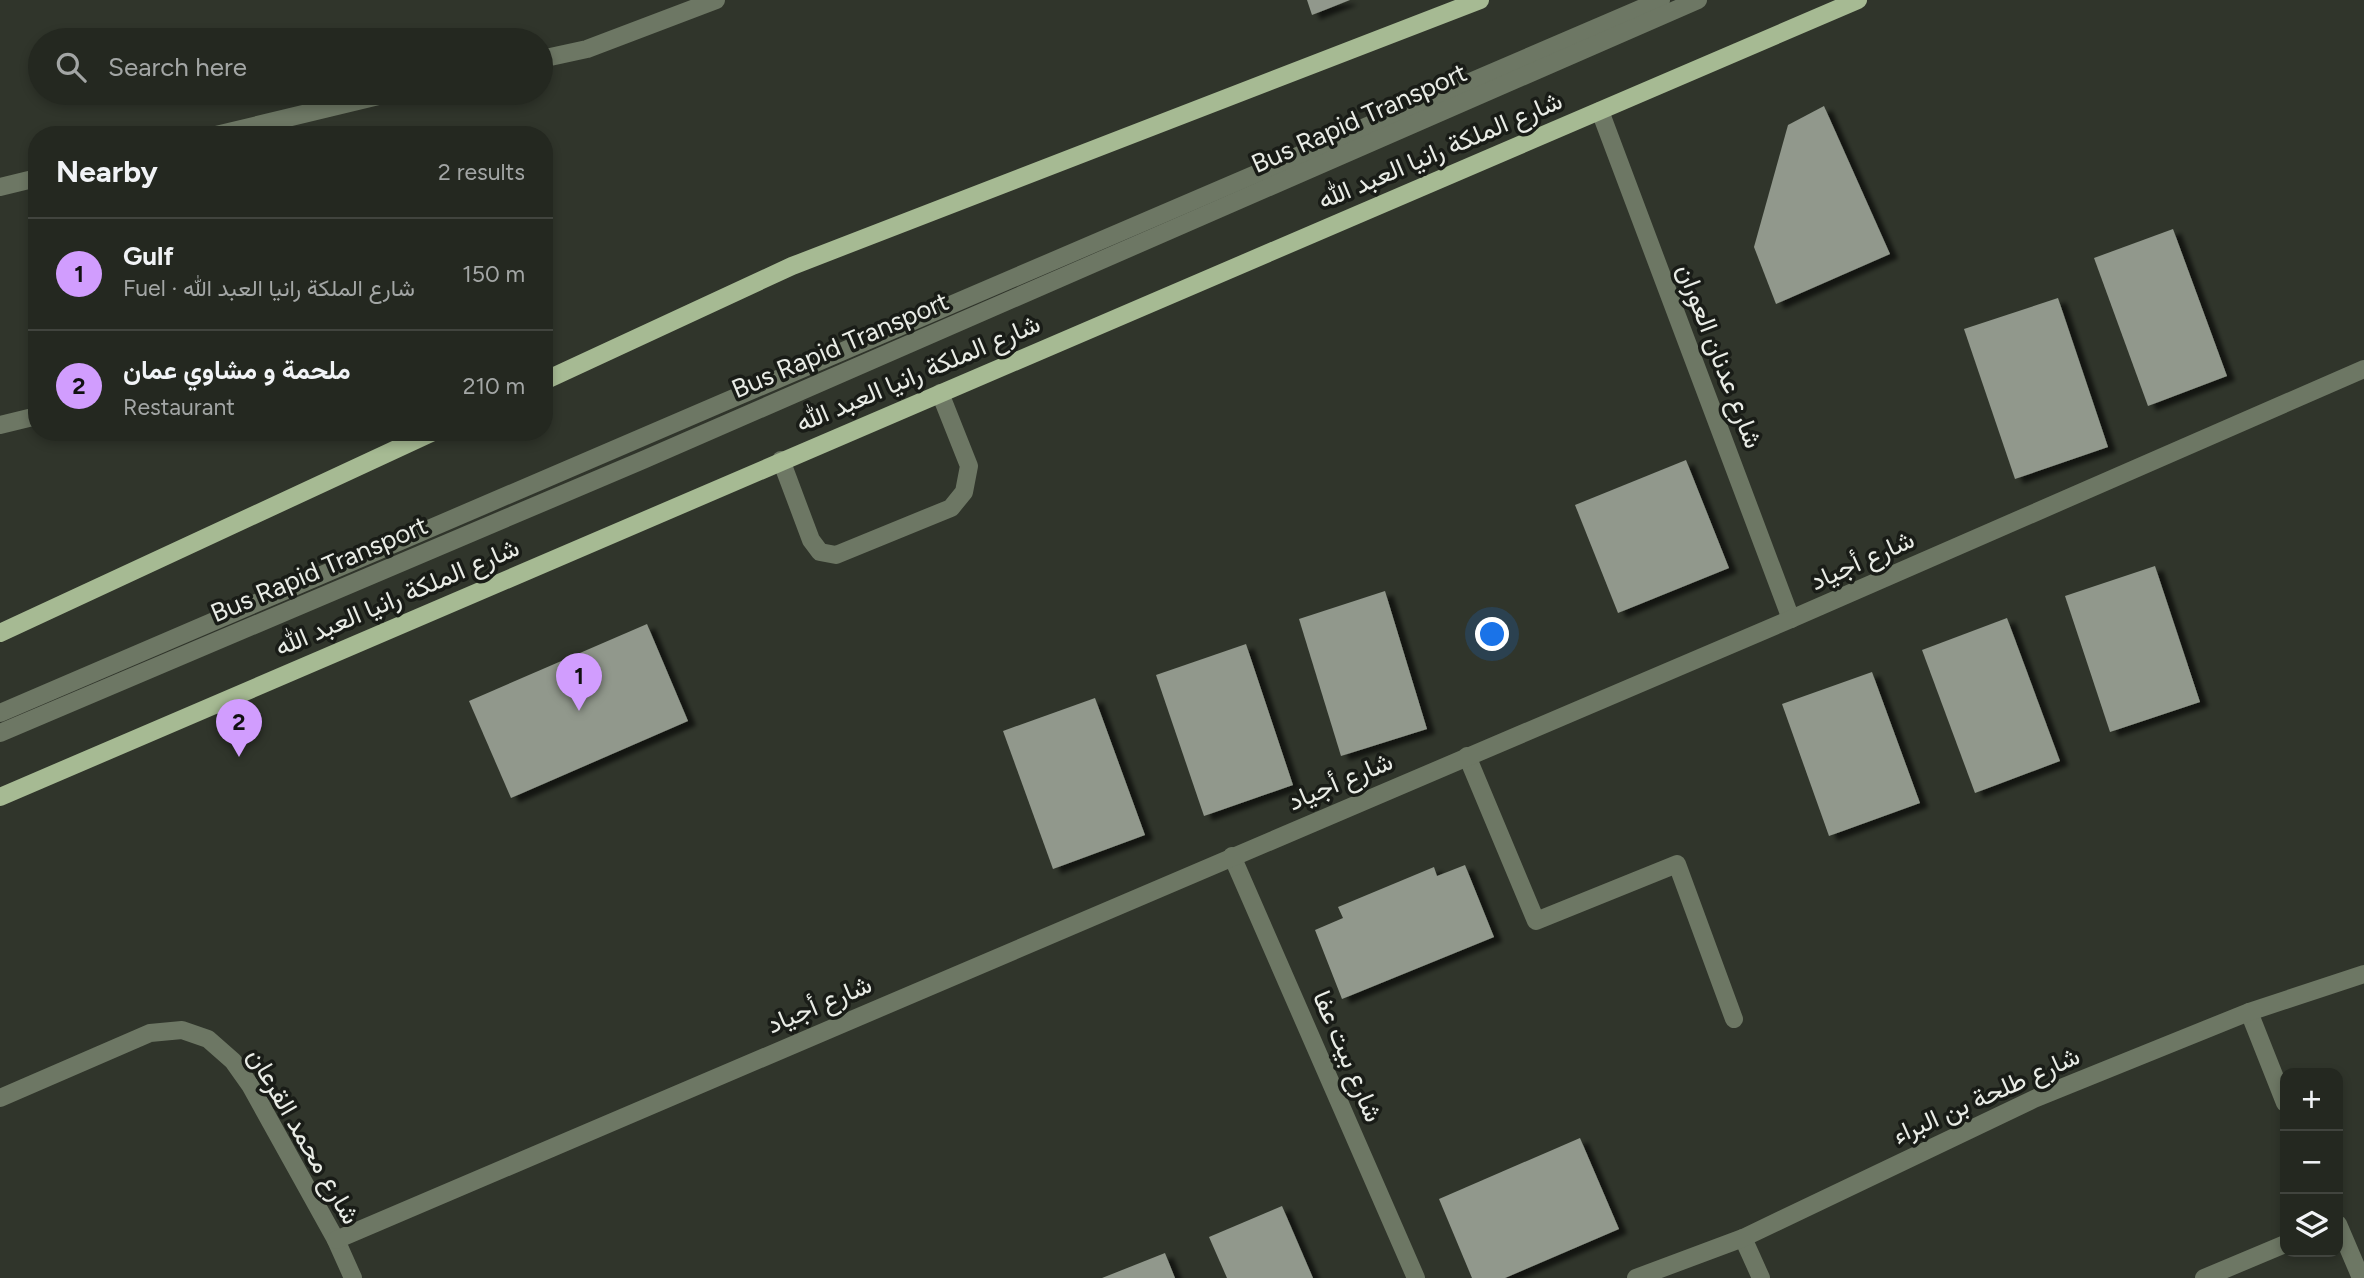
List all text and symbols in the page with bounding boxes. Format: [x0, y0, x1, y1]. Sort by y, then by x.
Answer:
search box [28, 28, 553, 105]
icon: search [52, 48, 90, 86]
text: Search here [108, 51, 247, 83]
street label: Bus Rapid Transport [1246, 56, 1472, 180]
street label: شارع الملكة رانيا العبد الله [1313, 84, 1568, 218]
text: Nearby [56, 153, 158, 190]
text: 2 results [438, 158, 525, 186]
text: Gulf [123, 240, 174, 272]
street label: شارع عدنان العوران [1668, 259, 1770, 454]
text: 1 [74, 260, 84, 288]
text: 150 m [462, 260, 525, 288]
text: Fuel · شارع الملكة رانيا العبد الله [123, 274, 415, 302]
street label: Bus Rapid Transport [727, 285, 953, 405]
street label: شارع الملكة رانيا العبد الله [791, 307, 1046, 441]
text: ملحمة و مشاوي عمان [123, 354, 351, 386]
text: 2 [72, 372, 86, 400]
text: 210 m [463, 372, 525, 400]
text: Restaurant [123, 393, 235, 421]
street label: Bus Rapid Transport [206, 509, 432, 629]
street label: شارع أجياد [1805, 523, 1920, 599]
street label: شارع الملكة رانيا العبد الله [270, 531, 525, 665]
your location [1475, 617, 1509, 651]
pin: 1 [556, 653, 602, 711]
pin: 2 [216, 699, 262, 757]
street label: شارع أجياد [1283, 745, 1398, 819]
street label: شارع أجياد [762, 968, 877, 1042]
street label: شارع بيت عفا [1304, 985, 1390, 1127]
street label: شارع طلحة بن البراء [1887, 1039, 2085, 1152]
street label: شارع محمد القرعان [239, 1042, 367, 1231]
map controls [2280, 1068, 2343, 1257]
button: + [2280, 1068, 2343, 1131]
button: − [2280, 1131, 2343, 1194]
button: layers [2280, 1194, 2343, 1257]

